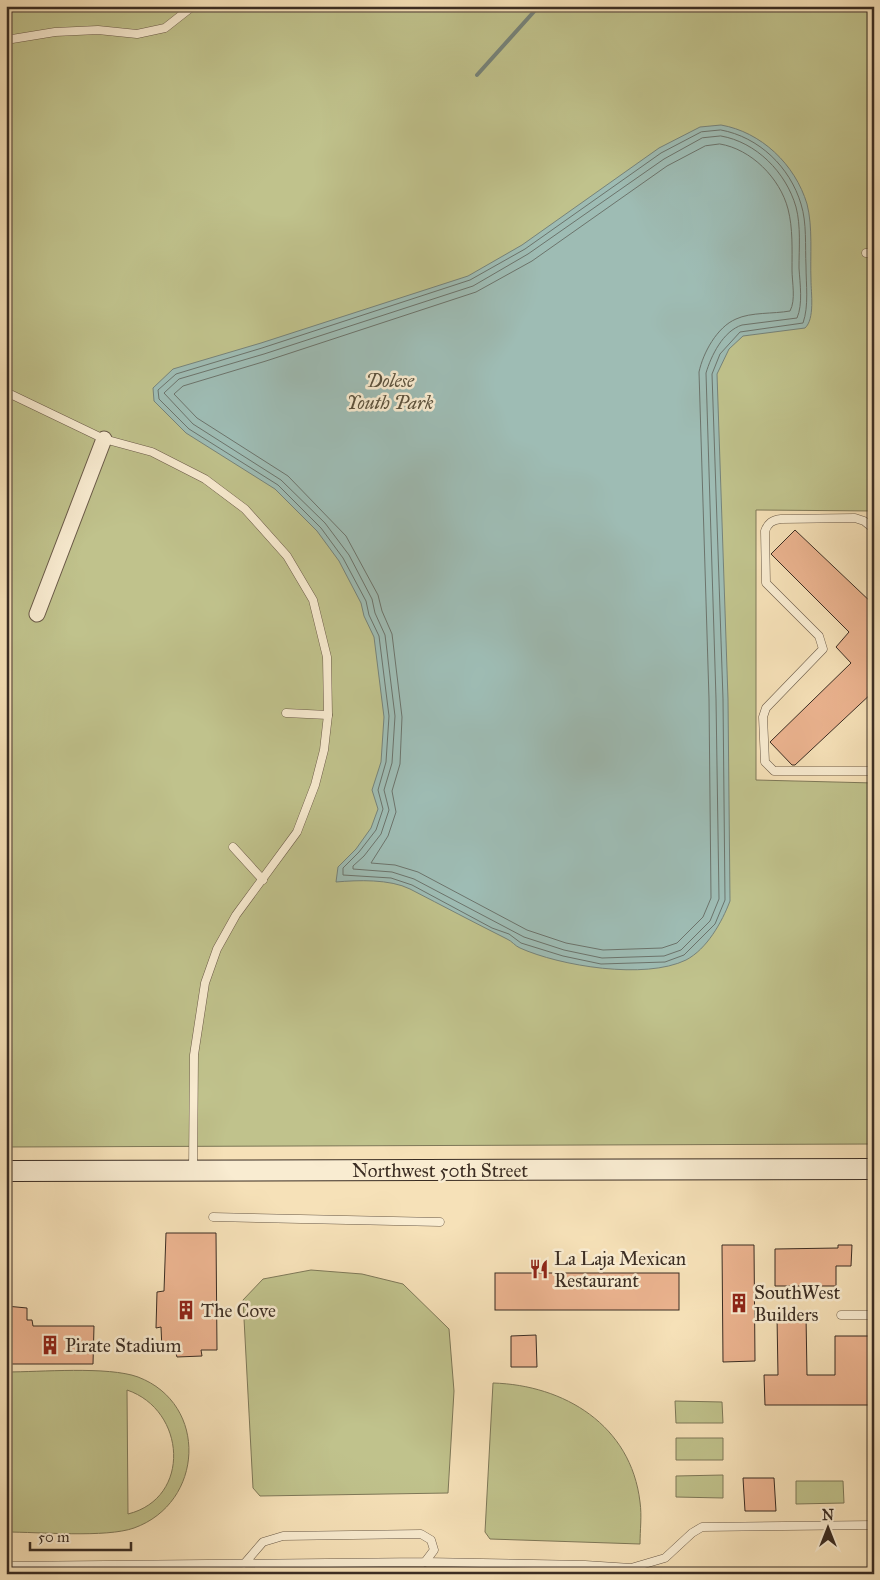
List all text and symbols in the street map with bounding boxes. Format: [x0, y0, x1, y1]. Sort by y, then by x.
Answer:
park label: Dolese Youth Park [347, 369, 434, 414]
street label: Northwest 50th Street [352, 1159, 528, 1182]
place label: La Laja Mexican Restaurant [554, 1247, 686, 1292]
restaurant icon: La Laja Mexican Restaurant [528, 1258, 550, 1280]
place label: SouthWest Builders [754, 1281, 840, 1326]
building icon: SouthWest Builders [728, 1292, 750, 1314]
building icon: The Cove [175, 1299, 197, 1321]
place label: The Cove [201, 1299, 276, 1322]
building icon: Pirate Stadium [39, 1334, 61, 1356]
place label: Pirate Stadium [65, 1334, 181, 1357]
north arrow [802, 1502, 852, 1552]
text: N [822, 1507, 834, 1524]
scale bar [30, 1520, 131, 1552]
text: 50 m [38, 1528, 70, 1546]

